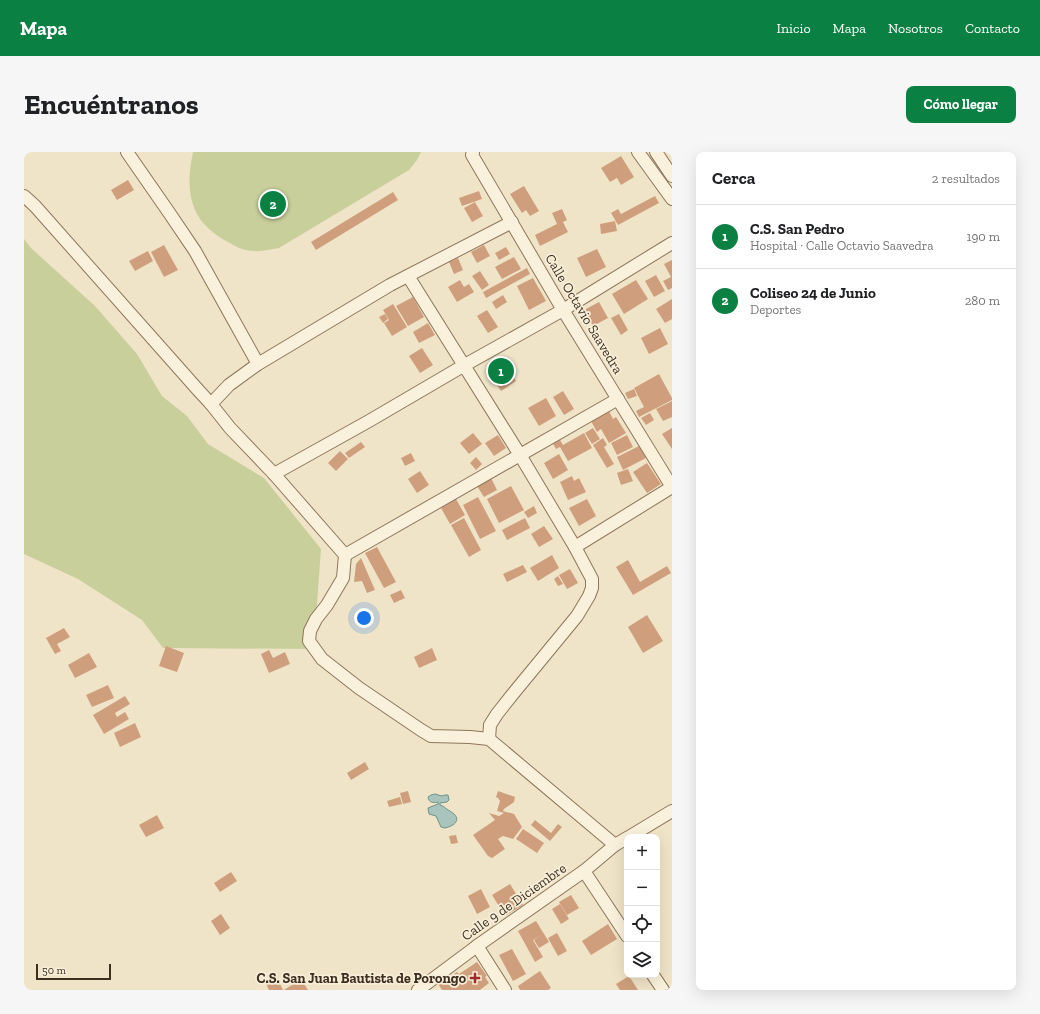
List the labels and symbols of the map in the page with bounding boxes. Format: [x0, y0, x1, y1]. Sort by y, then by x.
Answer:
pin: 2 [260, 189, 286, 219]
street label: Calle Octavio Saavedra [541, 251, 627, 377]
pin: 1 [488, 356, 514, 386]
your location [354, 608, 374, 628]
street label: Calle 9 de Diciembre [458, 859, 570, 944]
scale bar [36, 962, 111, 981]
place label: C.S. San Juan Bautista de Porongo [257, 970, 467, 987]
marker: C.S. San Juan Bautista de Porongo [469, 972, 481, 984]

